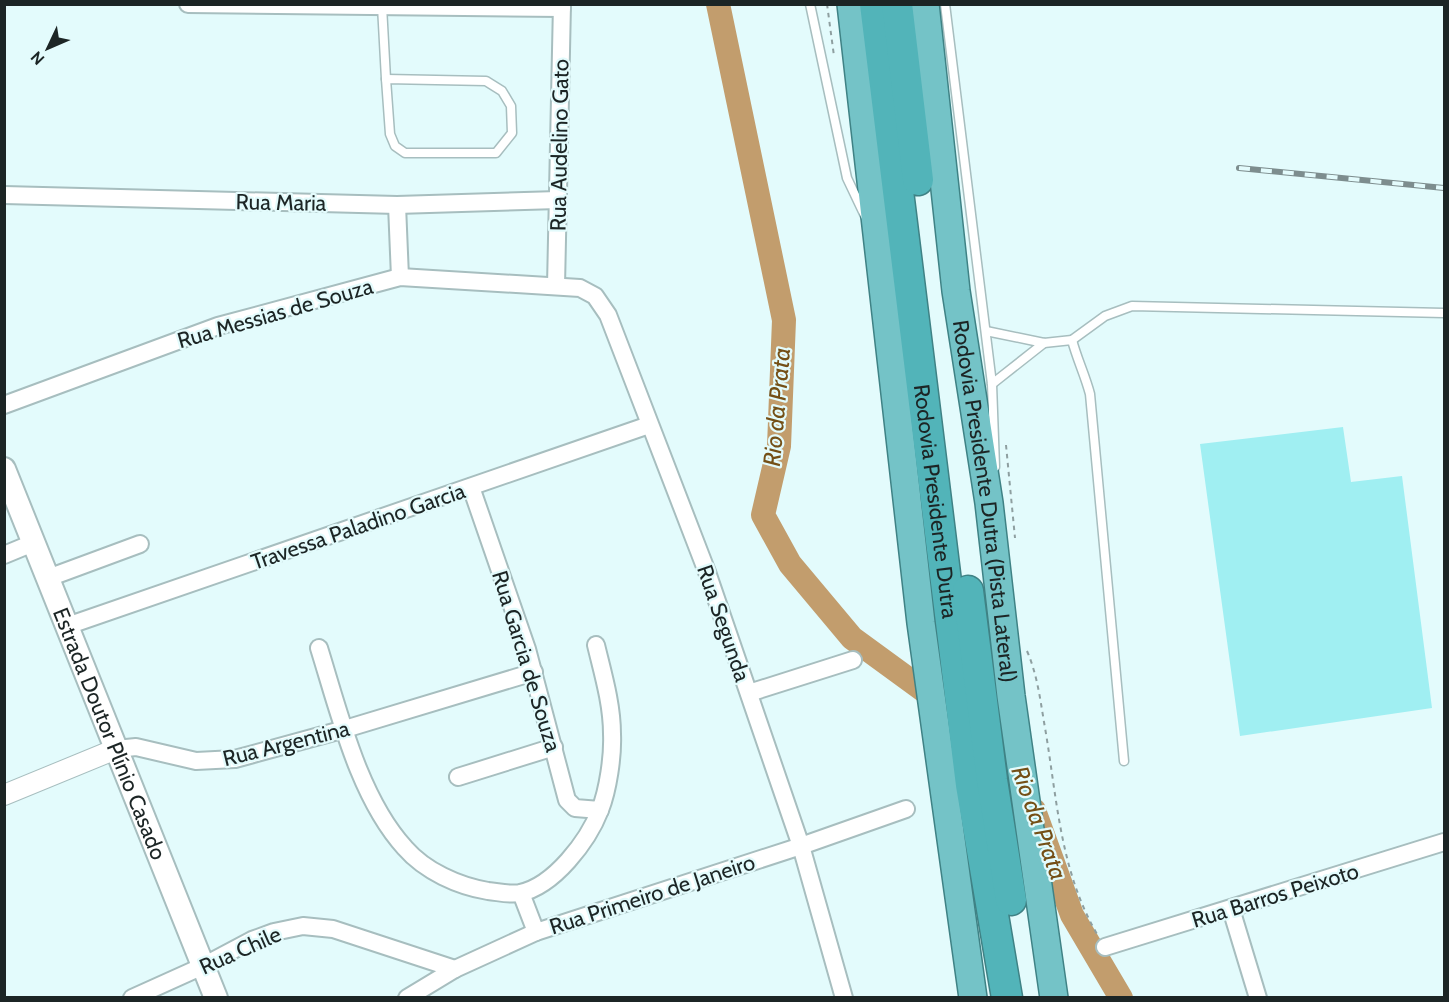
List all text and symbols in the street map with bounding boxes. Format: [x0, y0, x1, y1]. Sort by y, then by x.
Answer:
north arrow [18, 18, 78, 78]
text: N [27, 47, 48, 69]
street label: Rua Audelino Gato [545, 59, 574, 231]
street label: Rua Maria [236, 188, 327, 217]
street label: Rua Messias de Souza [174, 273, 376, 354]
street label: Rodovia Presidente Dutra (Pista Lateral) [947, 318, 1022, 684]
water label: Rio da Prata [757, 346, 796, 468]
street label: Rodovia Presidente Dutra [908, 383, 963, 620]
street label: Travessa Paladino Garcia [248, 477, 469, 576]
street label: Rua Segunda [691, 561, 756, 686]
street label: Rua Garcia de Souza [486, 567, 567, 755]
street label: Estrada Doutor Plínio Casado [47, 604, 172, 864]
street label: Rua Argentina [220, 715, 353, 772]
water label: Rio da Prata [1005, 762, 1073, 884]
street label: Rua Primeiro de Janeiro [546, 849, 758, 940]
street label: Rua Barros Peixoto [1188, 857, 1362, 934]
street label: Rua Chile [195, 921, 285, 980]

